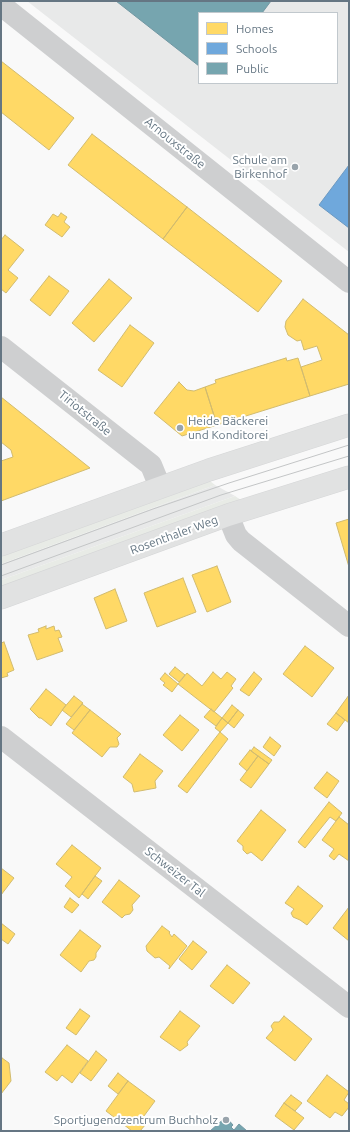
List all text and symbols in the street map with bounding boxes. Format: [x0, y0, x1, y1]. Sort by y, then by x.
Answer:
legend [198, 12, 338, 84]
text: Homes [236, 22, 274, 35]
text: Schools [236, 42, 277, 55]
text: Public [236, 62, 269, 75]
street label: Arnouxstraße [142, 114, 208, 172]
place label: Schule am Birkenhof [232, 153, 287, 181]
marker: Schule am Birkenhof [290, 162, 300, 172]
street label: Tiriotstraße [56, 387, 114, 439]
place label: Heide Bäckerei und Konditorei [188, 414, 268, 442]
marker: Heide Bäckerei und Konditorei [175, 423, 185, 433]
street label: Rosenthaler Weg [128, 512, 220, 558]
street label: Schweizer Tal [142, 844, 208, 900]
place label: Sportjugendzentrum Buchholz [54, 1113, 218, 1127]
marker: Sportjugendzentrum Buchholz [221, 1115, 231, 1125]

